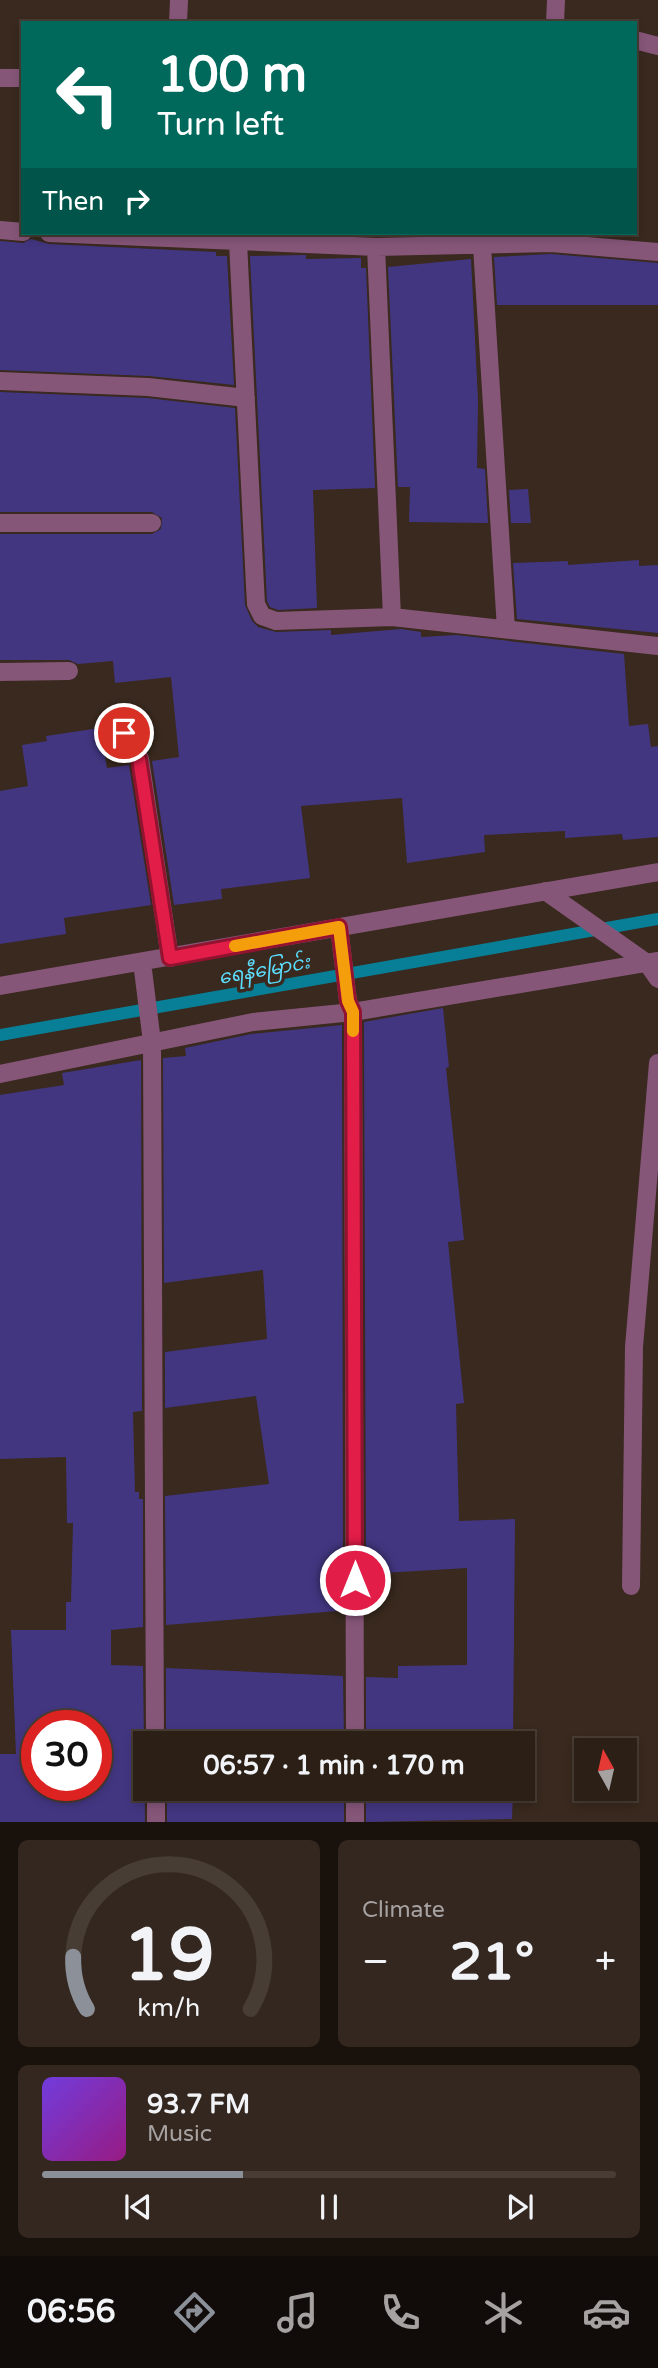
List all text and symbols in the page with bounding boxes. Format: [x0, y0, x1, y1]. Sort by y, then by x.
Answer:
text: 100 m [157, 46, 307, 105]
icon: left [42, 49, 133, 140]
text: Turn left [157, 106, 284, 144]
icon: right [118, 182, 156, 220]
text: Then [42, 186, 104, 217]
pin [94, 703, 154, 763]
icon: arrive [105, 714, 143, 752]
water label: ရေနီမြောင်း [216, 948, 314, 993]
position arrow [318, 1543, 392, 1617]
speed limit sign: 30 [21, 1710, 112, 1801]
north arrow [574, 1738, 637, 1801]
map controls [574, 1738, 637, 1801]
text: 06:57 · 1 min · 170 m [203, 1750, 465, 1781]
text: Climate [362, 1896, 445, 1924]
text: 19 [123, 1913, 215, 2001]
text: 21° [449, 1931, 534, 1994]
text: − [362, 1939, 389, 1985]
text: + [595, 1939, 616, 1985]
text: km/h [138, 1993, 200, 2023]
text: 93.7 FM [147, 2089, 250, 2120]
text: Music [147, 2120, 212, 2148]
icon: previous [119, 2188, 157, 2226]
icon: pause [310, 2188, 348, 2226]
icon: next [501, 2188, 539, 2226]
icon: directions [170, 2288, 219, 2337]
icon: music [273, 2288, 322, 2337]
icon: phone [376, 2288, 425, 2337]
icon: climate [479, 2288, 528, 2337]
icon: car [582, 2288, 631, 2337]
text: 06:56 [27, 2293, 116, 2331]

